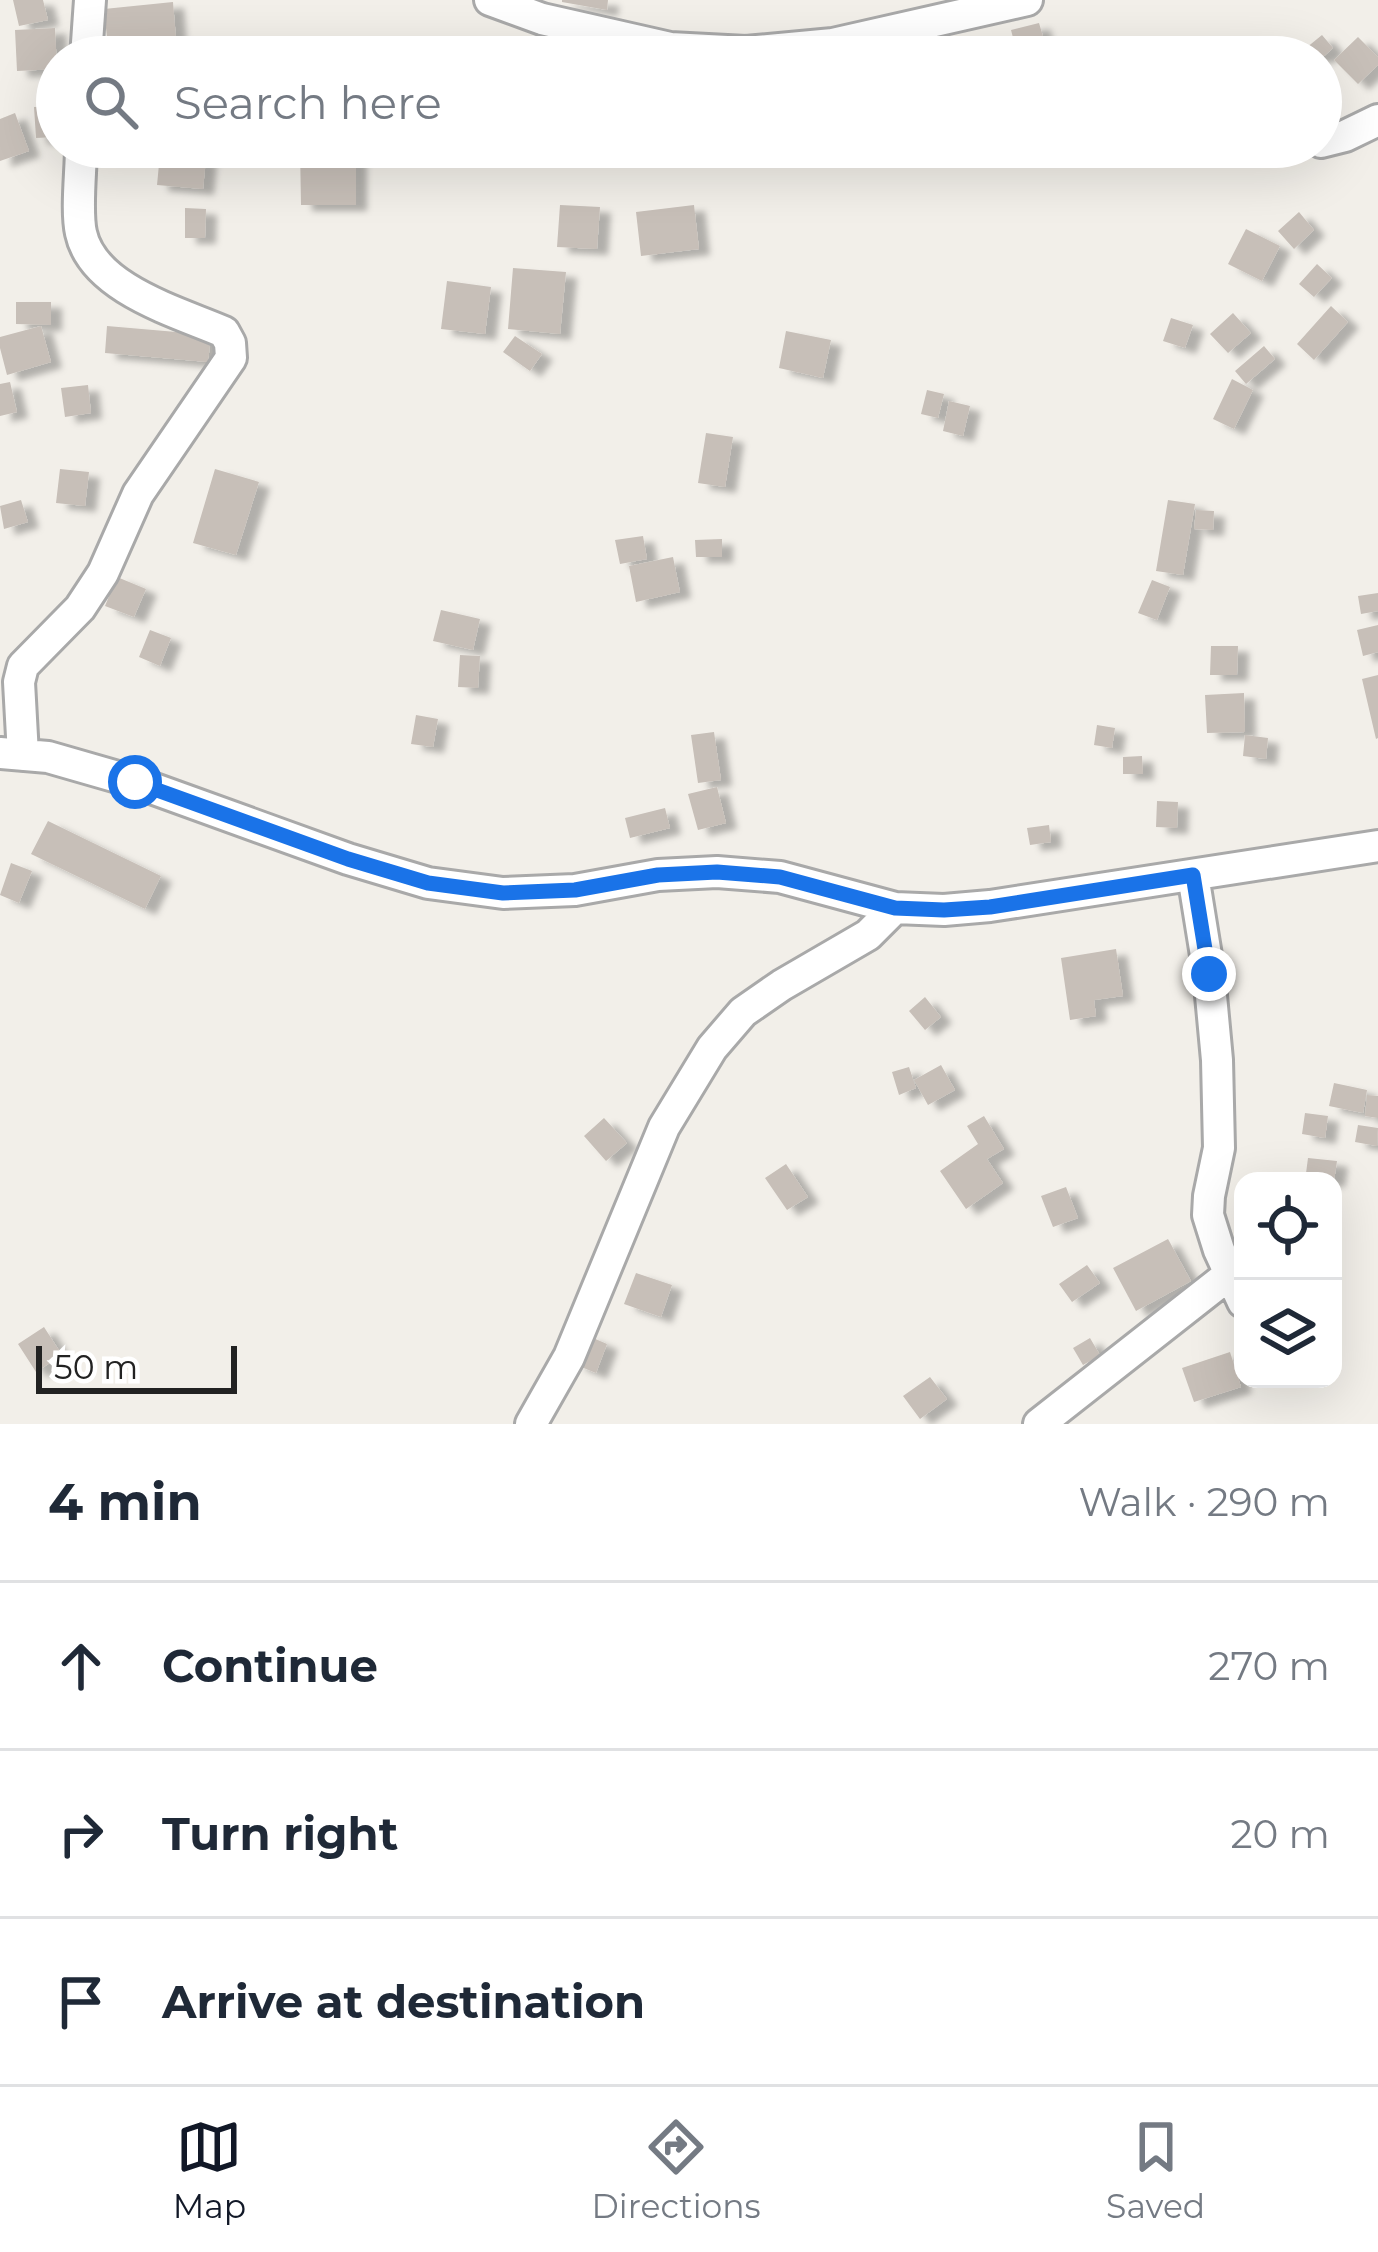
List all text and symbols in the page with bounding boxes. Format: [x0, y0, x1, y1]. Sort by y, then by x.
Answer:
search box [36, 36, 1342, 168]
icon: search [78, 69, 144, 135]
text: Search here [174, 75, 442, 130]
route start [108, 755, 162, 809]
route end [1182, 947, 1236, 1001]
map controls [1234, 1172, 1342, 1388]
button: locate [1234, 1172, 1342, 1280]
button: layers [1234, 1280, 1342, 1388]
scale bar [36, 1340, 237, 1393]
text: 50 m [54, 1347, 138, 1387]
text: 4 min [48, 1471, 202, 1533]
text: Walk · 290 m [1078, 1478, 1330, 1526]
icon: ahead [48, 1633, 114, 1699]
text: Continue [162, 1638, 378, 1693]
text: 270 m [1208, 1642, 1330, 1690]
icon: right [48, 1801, 114, 1867]
text: Turn right [162, 1806, 398, 1861]
text: 20 m [1231, 1810, 1330, 1858]
icon: arrive [48, 1969, 114, 2035]
text: Arrive at destination [162, 1974, 645, 2029]
tab: Map [173, 2114, 246, 2226]
tab: Directions [592, 2114, 761, 2226]
tab: Saved [1106, 2114, 1205, 2226]

